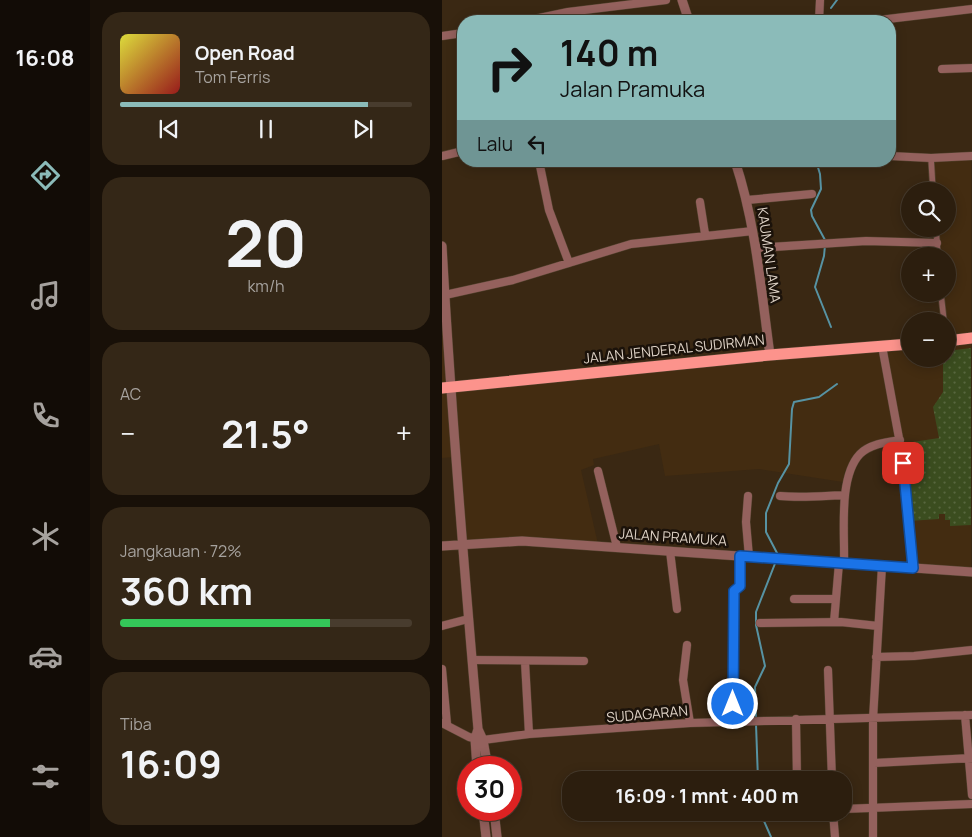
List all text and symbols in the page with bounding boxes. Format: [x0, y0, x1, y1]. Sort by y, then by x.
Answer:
text: 140 m [560, 29, 658, 77]
icon: right [477, 35, 542, 100]
text: Open Road [195, 40, 295, 66]
text: 16:08 [16, 43, 74, 73]
text: Tom Ferris [195, 66, 270, 88]
text: Jalan Pramuka [560, 74, 705, 104]
icon: previous [155, 115, 183, 143]
icon: pause [252, 115, 280, 143]
icon: next [349, 115, 377, 143]
icon: left [523, 130, 551, 158]
text: Lalu [477, 131, 513, 157]
icon: directions [28, 158, 63, 193]
map controls [901, 182, 956, 367]
button: search [901, 182, 956, 237]
text: 20 [225, 198, 307, 287]
street label: KAUMAN LAMA [753, 206, 786, 304]
button: + [901, 247, 956, 302]
text: km/h [247, 275, 285, 297]
icon: music [28, 278, 63, 313]
button: − [901, 312, 956, 367]
street label: JALAN JENDERAL SUDIRMAN [582, 330, 765, 367]
text: AC [120, 383, 141, 405]
icon: phone [28, 398, 63, 433]
text: 21.5° [221, 407, 310, 459]
text: − [120, 414, 135, 452]
text: + [396, 414, 412, 452]
pin [882, 442, 924, 484]
icon: arrive [889, 449, 917, 477]
icon: climate [28, 519, 63, 554]
street label: JALAN PRAMUKA [618, 523, 728, 550]
text: Jangkauan · 72% [120, 540, 242, 562]
text: 360 km [120, 564, 253, 616]
icon: car [28, 639, 63, 674]
position arrow [706, 677, 758, 729]
street label: SUDAGARAN [605, 700, 689, 727]
text: Tiba [120, 713, 152, 735]
text: 16:09 [120, 737, 222, 789]
speed limit sign: 30 [457, 756, 522, 821]
icon: filters [28, 759, 63, 794]
text: 16:09 · 1 mnt · 400 m [615, 783, 799, 809]

